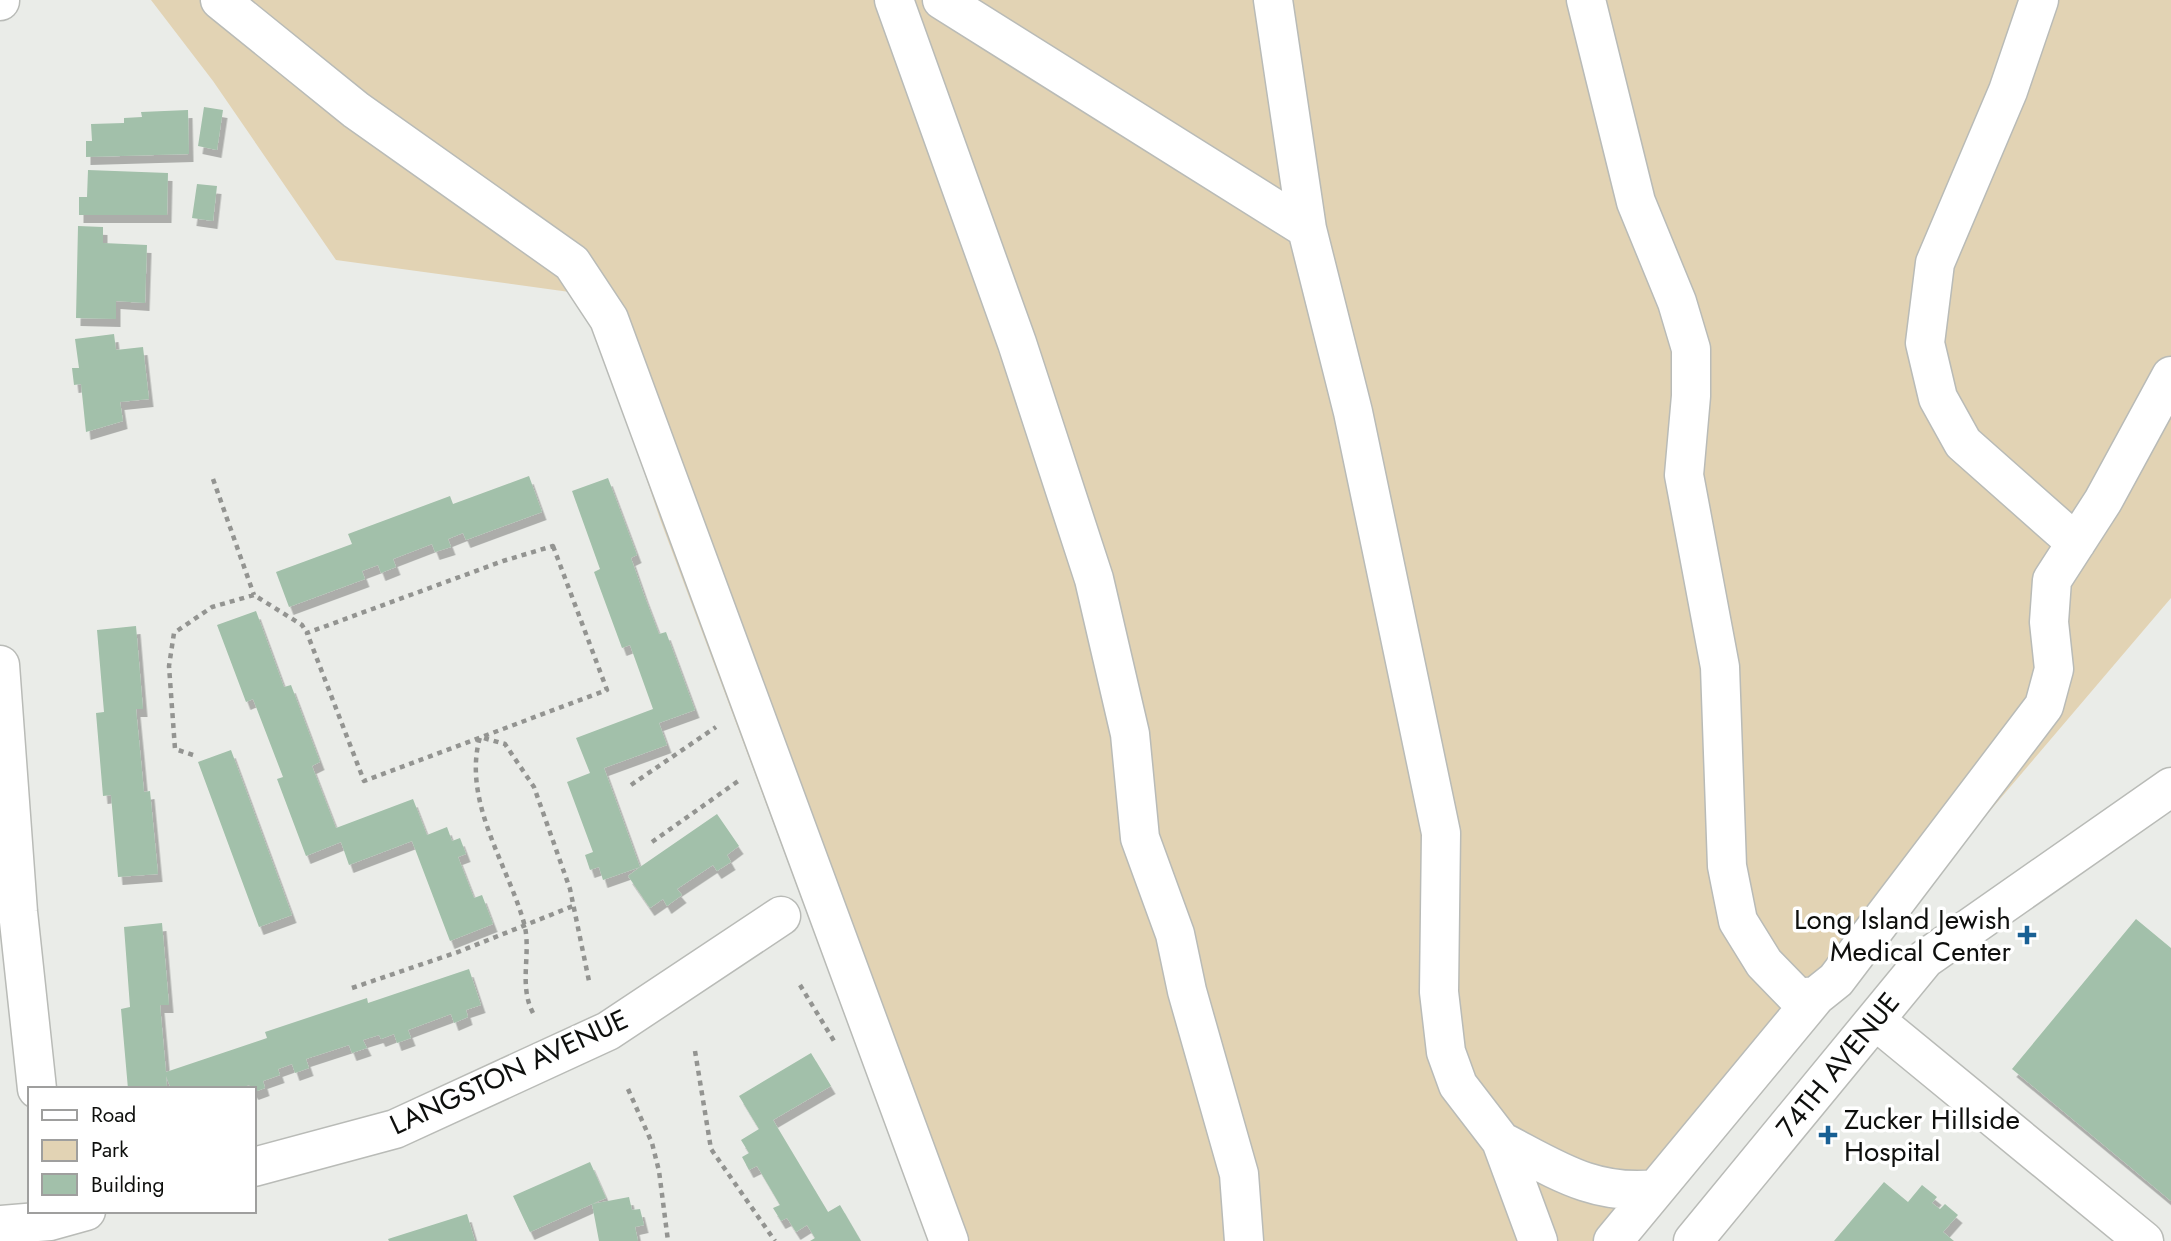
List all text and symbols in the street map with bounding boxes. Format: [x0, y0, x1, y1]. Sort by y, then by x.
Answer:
place label: Long Island Jewish Medical Center [1794, 899, 2011, 972]
marker: Long Island Jewish Medical Center [2017, 925, 2037, 945]
street label: 74TH AVENUE [1766, 983, 1910, 1147]
street label: LANGSTON AVENUE [383, 999, 635, 1145]
legend [28, 1087, 256, 1213]
place label: Zucker Hillside Hospital [1844, 1099, 2020, 1172]
text: Road [91, 1100, 136, 1130]
marker: Zucker Hillside Hospital [1818, 1125, 1838, 1145]
text: Park [91, 1135, 129, 1165]
text: Building [91, 1170, 164, 1200]

